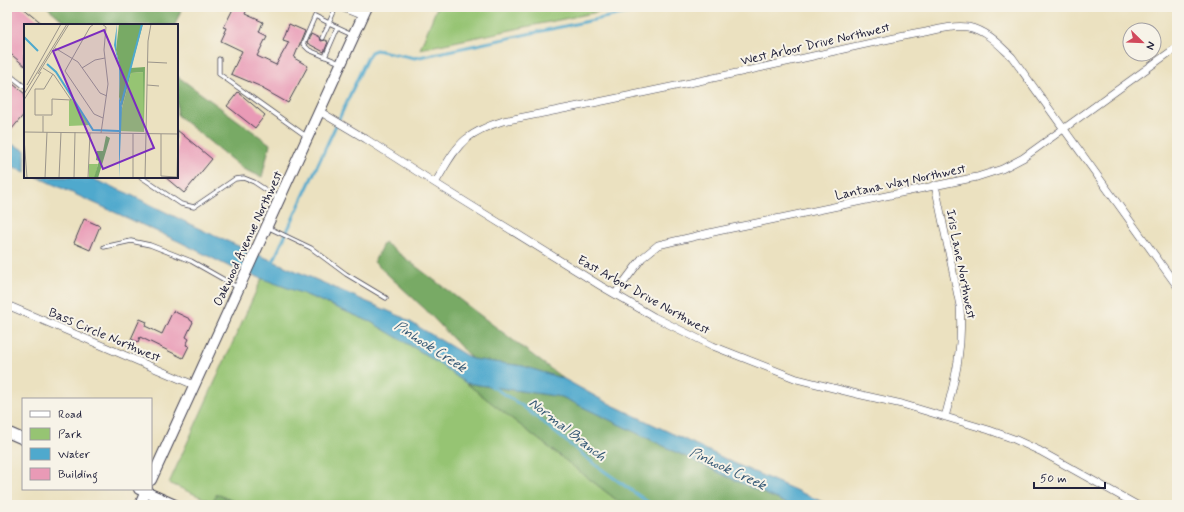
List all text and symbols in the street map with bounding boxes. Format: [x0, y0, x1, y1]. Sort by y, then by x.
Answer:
street label: West Arbor Drive Northwest [739, 19, 892, 70]
north arrow [1122, 22, 1162, 62]
inset map [24, 24, 178, 178]
text: N [1142, 39, 1158, 52]
street label: Lantana Way Northwest [833, 160, 967, 205]
street label: Oakwood Avenue Northwest [210, 168, 287, 309]
street label: Iris Lane Northwest [942, 208, 980, 321]
street label: East Arbor Drive Northwest [574, 252, 713, 339]
street label: Bass Circle Northwest [46, 304, 163, 367]
water label: Pinhook Creek [391, 317, 471, 377]
water label: Normal Branch [525, 394, 610, 466]
legend [22, 398, 152, 490]
text: Road [58, 407, 82, 423]
text: Park [58, 427, 82, 443]
water label: Pinhook Creek [687, 443, 769, 495]
text: Water [58, 447, 90, 463]
scale bar [1034, 464, 1105, 490]
text: Building [58, 467, 98, 484]
text: 50 m [1040, 471, 1067, 487]

